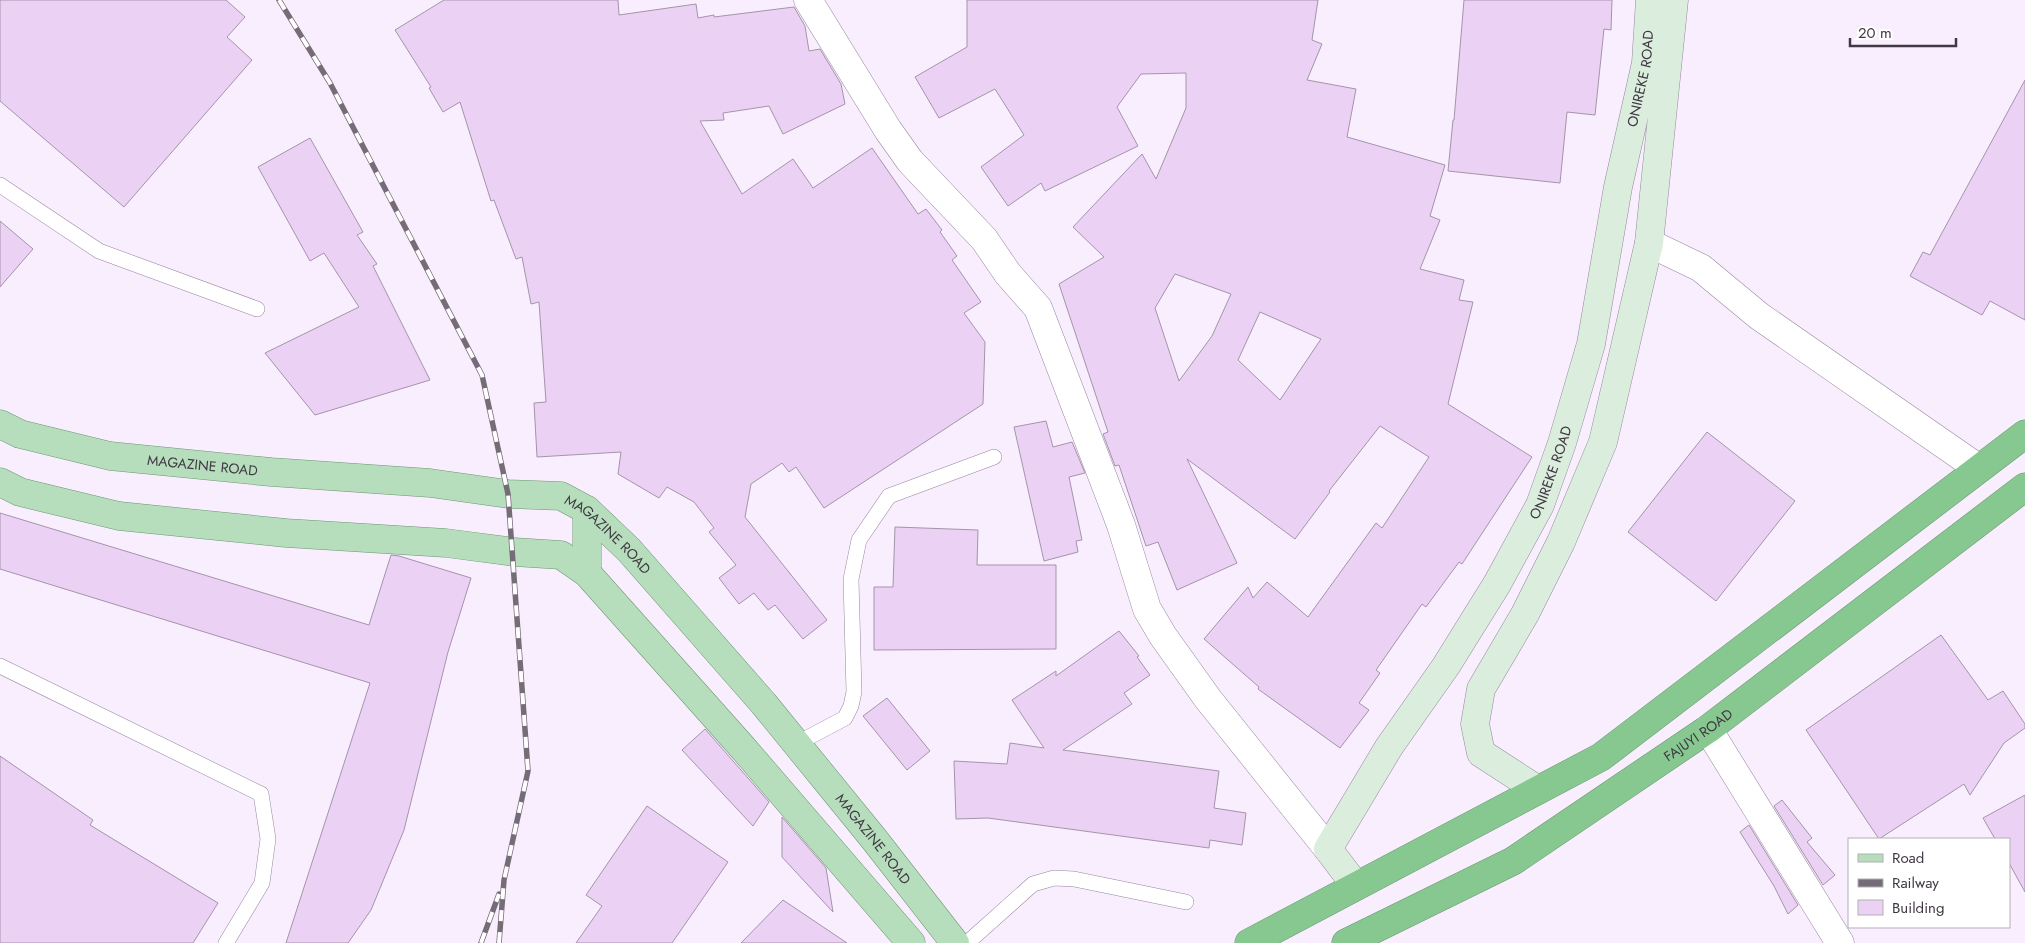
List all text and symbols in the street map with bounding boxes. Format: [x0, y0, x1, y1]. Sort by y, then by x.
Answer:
scale bar [1850, 15, 1956, 47]
text: 20 m [1858, 22, 1892, 44]
street label: ONIREKE ROAD [1622, 30, 1658, 129]
street label: ONIREKE ROAD [1524, 423, 1576, 523]
street label: MAGAZINE ROAD [146, 450, 259, 481]
street label: MAGAZINE ROAD [561, 490, 656, 578]
street label: FAJUYI ROAD [1660, 704, 1737, 766]
street label: MAGAZINE ROAD [831, 789, 916, 889]
legend [1848, 838, 2010, 928]
text: Road [1892, 847, 1924, 869]
text: Railway [1892, 872, 1939, 894]
text: Building [1892, 897, 1944, 919]

